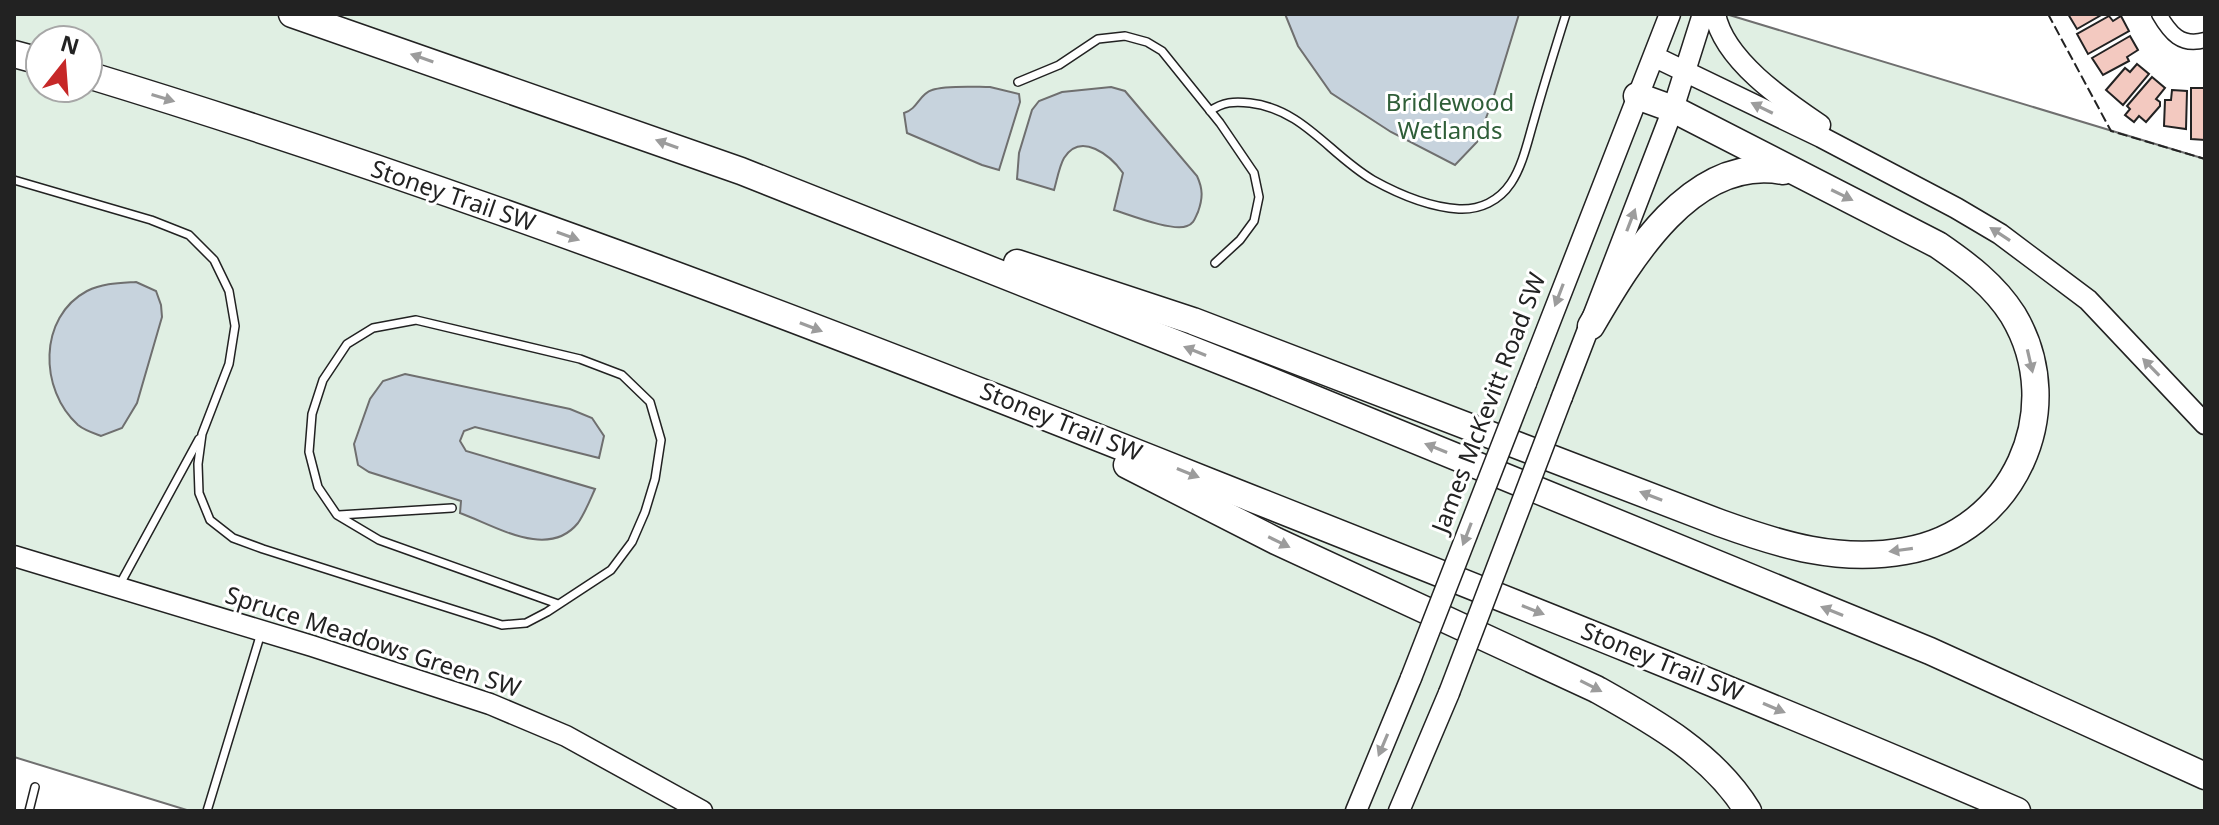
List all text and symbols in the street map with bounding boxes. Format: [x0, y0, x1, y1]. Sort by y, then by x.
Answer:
north arrow [24, 24, 104, 104]
text: N [57, 27, 83, 61]
one-way arrow [410, 51, 434, 64]
park label: Bridlewood Wetlands [1386, 85, 1514, 146]
one-way arrow [151, 92, 175, 105]
one-way arrow [1751, 101, 1774, 115]
one-way arrow [655, 137, 679, 150]
street label: Stoney Trail SW [367, 151, 541, 238]
one-way arrow [1831, 188, 1854, 202]
one-way arrow [1625, 208, 1638, 232]
one-way arrow [1989, 227, 2010, 242]
one-way arrow [556, 231, 580, 243]
street label: James McKevitt Road SW [1422, 267, 1553, 539]
one-way arrow [1552, 283, 1565, 307]
one-way arrow [799, 321, 823, 334]
one-way arrow [1183, 344, 1207, 357]
one-way arrow [2024, 348, 2037, 373]
one-way arrow [2142, 358, 2161, 377]
street label: Stoney Trail SW [976, 373, 1148, 468]
one-way arrow [1424, 441, 1448, 454]
one-way arrow [1176, 466, 1200, 479]
one-way arrow [1639, 489, 1663, 502]
one-way arrow [1460, 522, 1473, 546]
one-way arrow [1267, 535, 1291, 549]
one-way arrow [1888, 544, 1913, 557]
street label: Spruce Meadows Green SW [222, 577, 526, 704]
one-way arrow [1521, 604, 1545, 617]
one-way arrow [1820, 604, 1844, 617]
street label: Stoney Trail SW [1577, 613, 1749, 708]
one-way arrow [1580, 680, 1603, 693]
one-way arrow [1762, 702, 1786, 715]
one-way arrow [1376, 733, 1389, 757]

